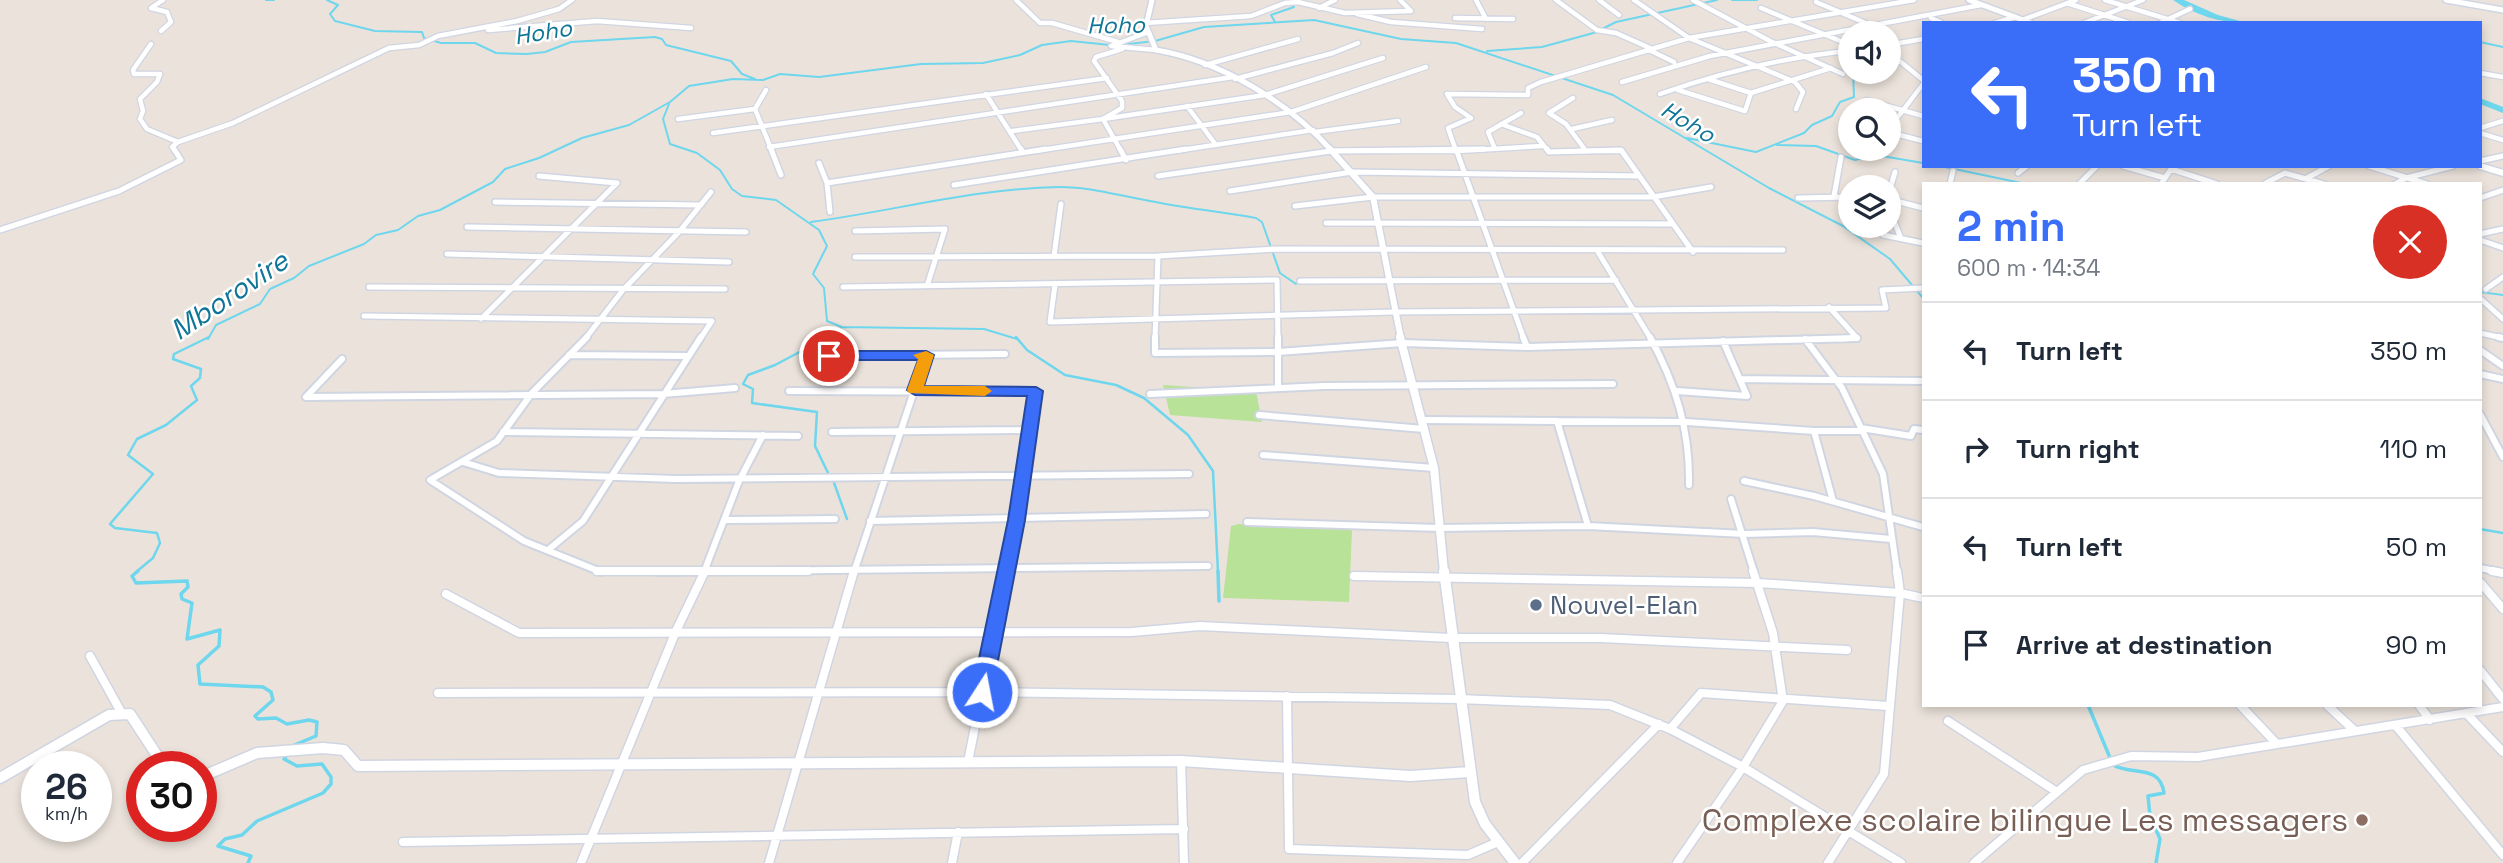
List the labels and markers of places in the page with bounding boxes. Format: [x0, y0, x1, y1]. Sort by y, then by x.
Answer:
pin [799, 326, 859, 386]
place label: Nouvel-Elan [1550, 588, 1698, 622]
marker: Nouvel-Elan [1528, 597, 1544, 613]
place label: Complexe scolaire bilingue Les messagers [1702, 800, 2348, 840]
marker: Complexe scolaire bilingue Les messagers [2354, 812, 2370, 828]

